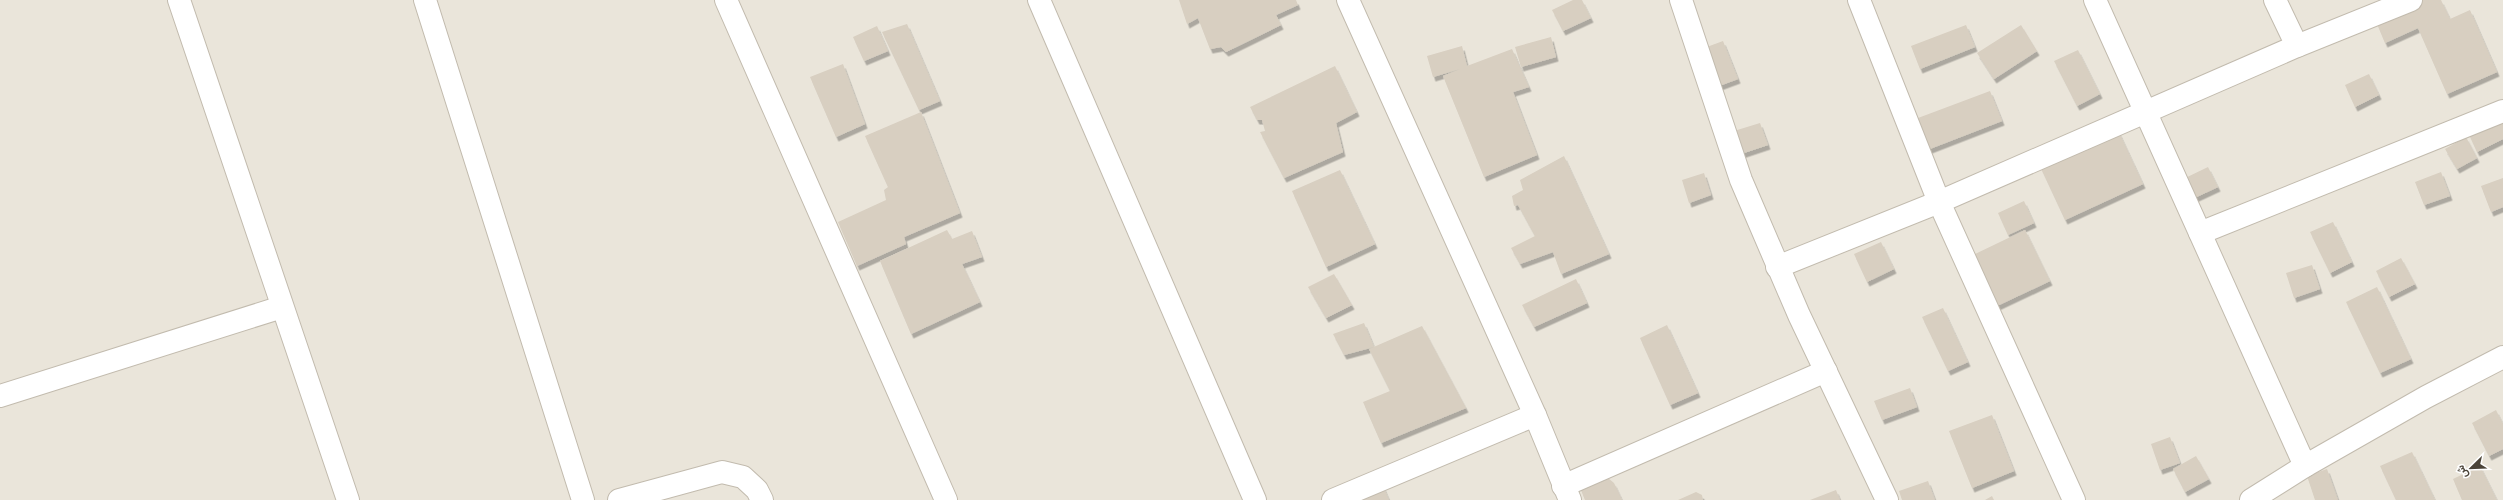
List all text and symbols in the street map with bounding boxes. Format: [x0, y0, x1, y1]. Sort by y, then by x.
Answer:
north arrow [2451, 448, 2491, 488]
text: ش [2454, 463, 2471, 480]

